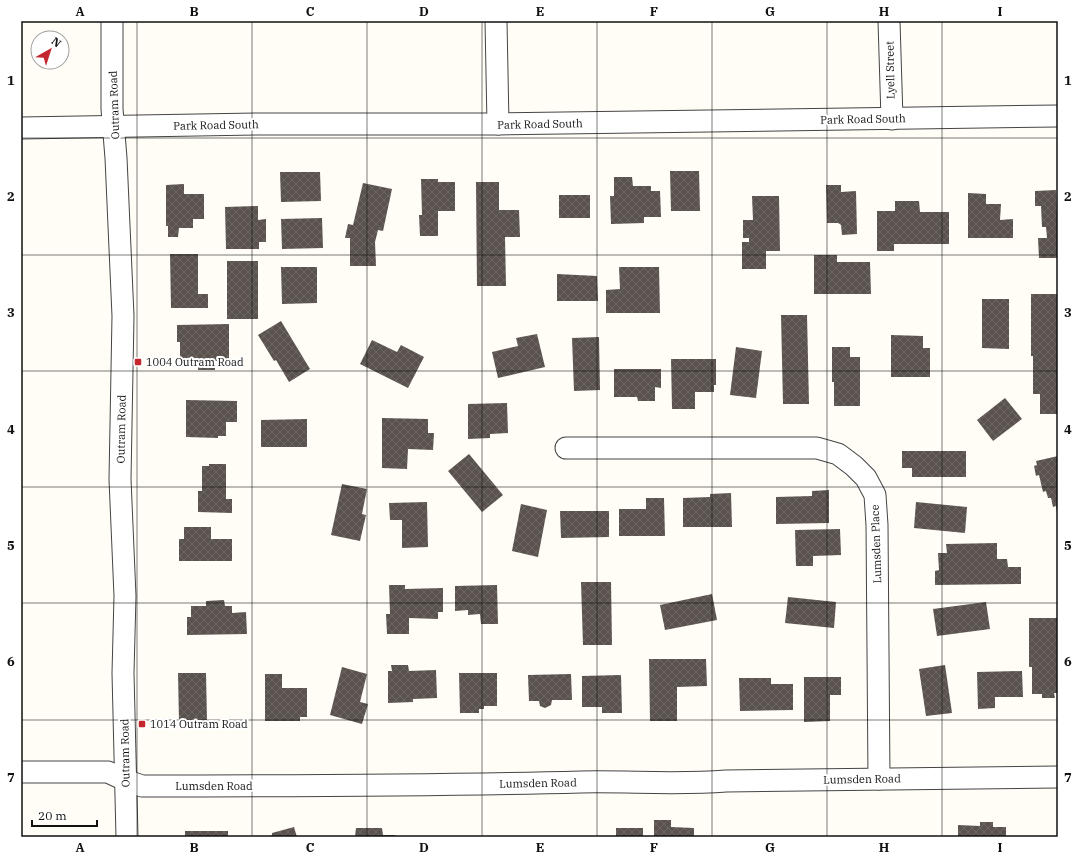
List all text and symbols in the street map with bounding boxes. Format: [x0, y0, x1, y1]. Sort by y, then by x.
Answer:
text: A [75, 3, 85, 20]
text: B [189, 3, 199, 20]
text: C [306, 3, 315, 20]
text: D [419, 3, 429, 20]
text: E [536, 3, 544, 20]
text: F [650, 3, 658, 20]
text: G [765, 3, 775, 20]
text: H [879, 3, 890, 20]
text: I [998, 3, 1003, 20]
north arrow [30, 30, 70, 70]
text: N [49, 34, 64, 51]
street label: Lyell Street [882, 41, 898, 99]
street label: Outram Road [106, 70, 122, 140]
text: 1 [7, 72, 15, 89]
text: 1 [1064, 72, 1072, 89]
street label: Park Road South [820, 111, 906, 127]
street label: Park Road South [497, 116, 583, 132]
street label: Park Road South [173, 117, 259, 133]
text: 2 [7, 188, 15, 205]
text: 2 [1064, 188, 1072, 205]
text: 3 [7, 304, 15, 321]
text: 3 [1064, 304, 1072, 321]
place label: 1004 Outram Road [146, 355, 244, 369]
marker: 1004 Outram Road [133, 357, 143, 367]
street label: Outram Road [113, 394, 129, 463]
text: 4 [7, 421, 15, 438]
text: 4 [1064, 421, 1072, 438]
street label: Lumsden Place [868, 504, 884, 584]
text: 5 [7, 537, 15, 554]
text: 5 [1064, 537, 1072, 554]
text: 6 [7, 653, 15, 670]
text: 6 [1064, 653, 1072, 670]
place label: 1014 Outram Road [150, 717, 248, 731]
street label: Outram Road [117, 718, 133, 787]
marker: 1014 Outram Road [137, 719, 147, 729]
text: 7 [7, 769, 15, 786]
text: 7 [1064, 769, 1072, 786]
street label: Lumsden Road [823, 771, 901, 787]
street label: Lumsden Road [499, 775, 577, 791]
street label: Lumsden Road [175, 779, 253, 793]
scale bar [32, 802, 97, 828]
text: 20 m [38, 808, 67, 823]
text: A [75, 839, 85, 856]
text: B [189, 839, 199, 856]
text: C [306, 839, 315, 856]
text: D [419, 839, 429, 856]
text: E [536, 839, 544, 856]
text: F [650, 839, 658, 856]
text: G [765, 839, 775, 856]
text: H [879, 839, 890, 856]
text: I [998, 839, 1003, 856]

